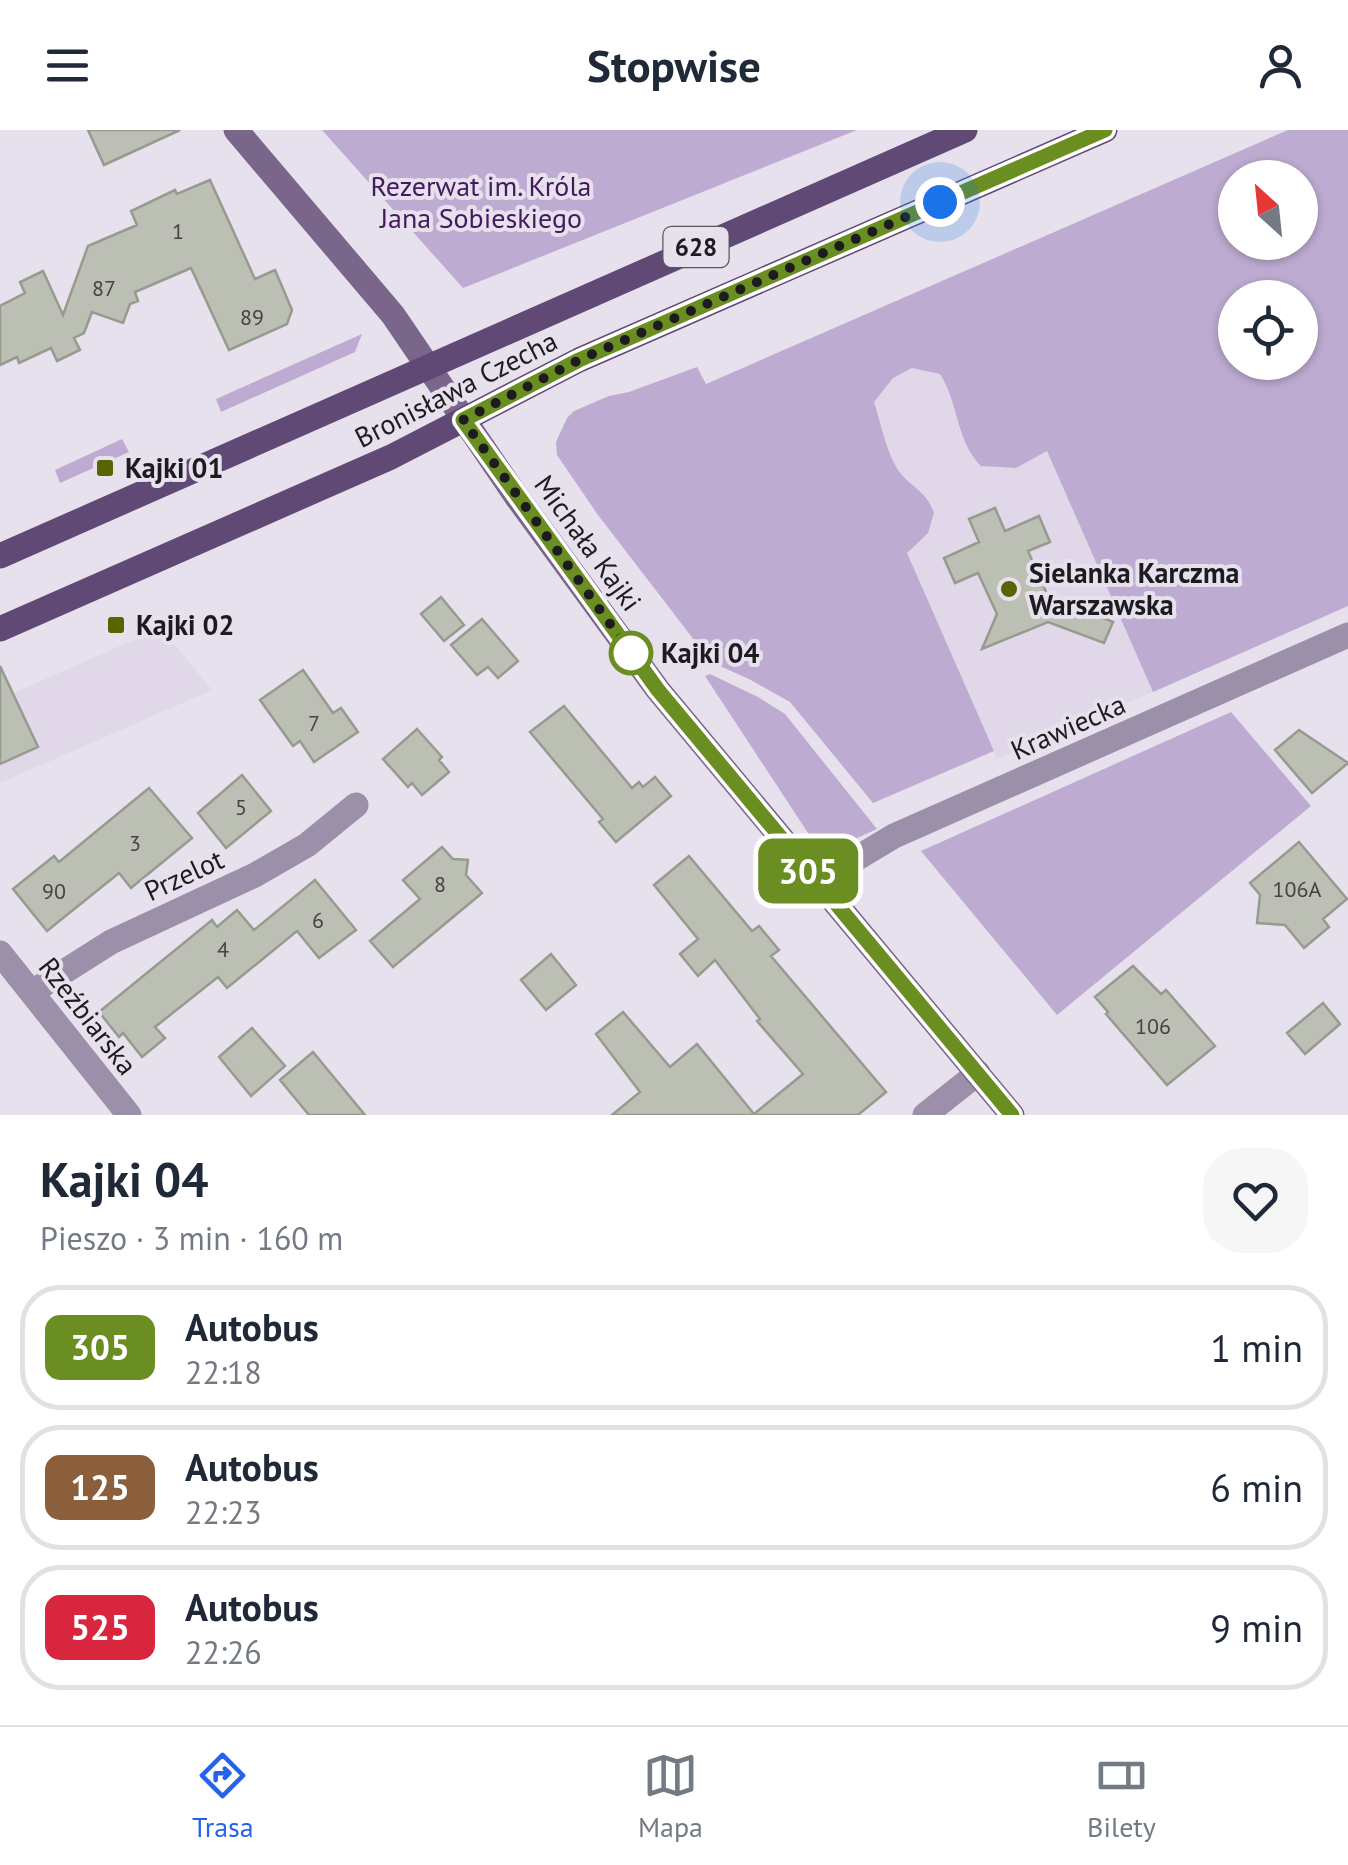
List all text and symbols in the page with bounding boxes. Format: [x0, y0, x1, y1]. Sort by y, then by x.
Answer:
text: Stopwise [587, 36, 761, 94]
icon: menu [40, 38, 95, 93]
icon: person [1253, 38, 1308, 93]
north arrow [1218, 160, 1318, 260]
map controls [1218, 160, 1318, 380]
park label: Rezerwat im. Króla Jana Sobieskiego [371, 167, 591, 236]
your location [915, 177, 965, 227]
house number: 1 [172, 217, 184, 245]
road number: 628 [664, 227, 728, 267]
house number: 87 [92, 274, 116, 302]
button: locate [1218, 280, 1318, 380]
house number: 89 [240, 303, 264, 331]
street label: Bronisława Czecha [348, 322, 563, 456]
place label: Kajki 01 [125, 449, 223, 486]
marker: Kajki 01 [94, 457, 116, 479]
street label: Michała Kajki [527, 467, 650, 618]
place label: Sielanka Karczma Warszawska [1029, 554, 1239, 623]
marker: Sielanka Karczma Warszawska [998, 578, 1020, 600]
place label: Kajki 02 [136, 606, 234, 643]
marker: Kajki 02 [105, 614, 127, 636]
marker: Kajki 04 [610, 632, 652, 674]
place label: Kajki 04 [661, 634, 759, 671]
street label: Krawiecka [1005, 685, 1131, 768]
house number: 7 [308, 709, 320, 737]
house number: 5 [235, 793, 247, 821]
house number: 3 [129, 829, 141, 857]
line badge: 305 [750, 838, 866, 904]
street label: Przelot [138, 840, 230, 909]
text: 305 [778, 848, 838, 894]
house number: 8 [434, 870, 446, 898]
house number: 106A [1273, 875, 1322, 903]
house number: 90 [42, 877, 66, 905]
house number: 6 [312, 906, 324, 934]
house number: 4 [217, 935, 229, 963]
street label: Rzeźbiarska [31, 949, 146, 1082]
house number: 106 [1135, 1012, 1171, 1040]
text: Kajki 04 [40, 1148, 209, 1210]
button: heart [1203, 1148, 1308, 1253]
text: Pieszo · 3 min · 160 m [40, 1217, 343, 1259]
text: Autobus [185, 1302, 319, 1351]
text: 1 min [1210, 1323, 1303, 1372]
text: 305 [70, 1324, 130, 1370]
text: 22:18 [185, 1351, 262, 1393]
text: Autobus [185, 1442, 319, 1491]
text: 6 min [1210, 1463, 1303, 1512]
text: 125 [70, 1464, 130, 1510]
text: 22:23 [185, 1491, 262, 1533]
text: Autobus [185, 1582, 319, 1631]
text: 9 min [1210, 1603, 1303, 1652]
text: 525 [70, 1604, 130, 1650]
text: 22:26 [185, 1631, 262, 1673]
tab: Trasa [192, 1748, 254, 1845]
tab: Mapa [638, 1748, 703, 1845]
tab: Bilety [1087, 1748, 1156, 1845]

